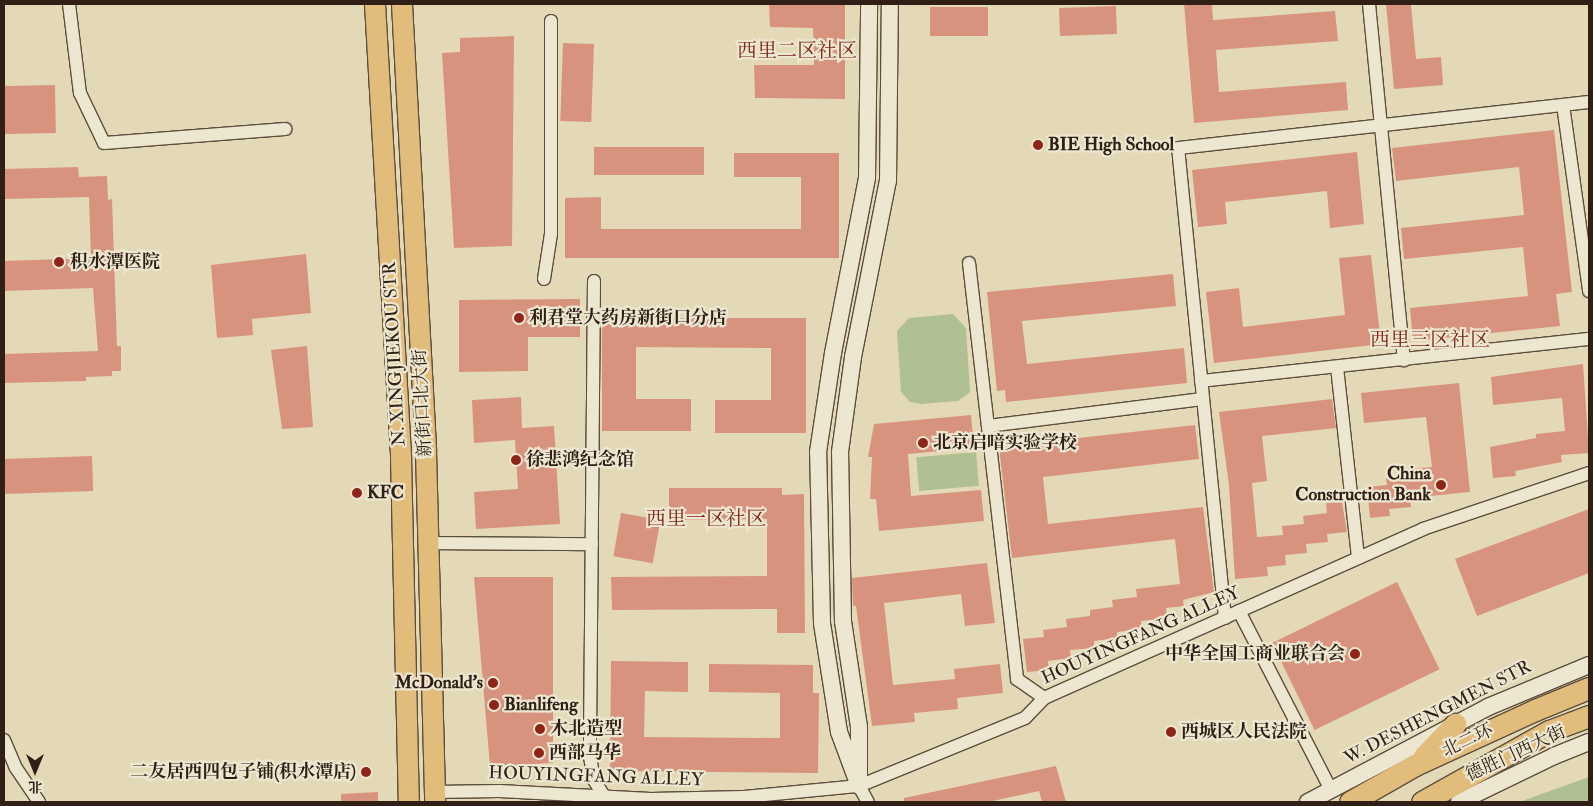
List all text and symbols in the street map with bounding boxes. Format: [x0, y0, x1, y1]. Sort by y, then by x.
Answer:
district label: 西里二区社区 [737, 38, 857, 62]
place label: BIE High School [1048, 134, 1174, 156]
marker: BIE High School [1032, 139, 1044, 151]
place label: 积水潭医院 [70, 251, 160, 273]
marker: 积水潭医院 [52, 255, 66, 269]
street label: N. XINGJIEKOU STR [379, 261, 411, 447]
place label: 利君堂大药房新街口分店 [529, 307, 727, 329]
marker: 利君堂大药房新街口分店 [513, 312, 525, 324]
district label: 西里三区社区 [1370, 327, 1490, 351]
street label: 新街口北大街 [409, 349, 437, 457]
place label: 北京启喑实验学校 [933, 432, 1077, 454]
marker: 北京启喑实验学校 [917, 437, 929, 449]
place label: 徐悲鸿纪念馆 [526, 449, 634, 471]
marker: 徐悲鸿纪念馆 [510, 454, 522, 466]
place label: China Construction Bank [1295, 464, 1431, 506]
marker: China Construction Bank [1435, 479, 1447, 491]
place label: KFC [367, 482, 404, 504]
marker: KFC [351, 487, 363, 499]
district label: 西里一区社区 [646, 506, 766, 530]
street label: HOUYINGFANG ALLEY [1038, 582, 1244, 690]
place label: 中华全国工商业联合会 [1165, 643, 1345, 665]
marker: 中华全国工商业联合会 [1349, 648, 1361, 660]
street label: W. DESHENGMEN STR [1341, 656, 1535, 770]
place label: McDonald's [395, 672, 483, 694]
marker: McDonald's [487, 677, 499, 689]
place label: Bianlifeng [504, 694, 578, 716]
marker: Bianlifeng [488, 699, 500, 711]
place label: 木北造型 [550, 718, 622, 740]
street label: 北二环 [1439, 720, 1497, 762]
place label: 西城区人民法院 [1181, 721, 1307, 743]
street label: 德胜门西大街 [1462, 721, 1570, 787]
marker: 木北造型 [534, 723, 546, 735]
marker: 西城区人民法院 [1165, 726, 1177, 738]
place label: 西部马华 [549, 742, 621, 764]
north arrow [10, 746, 60, 796]
marker: 西部马华 [533, 747, 545, 759]
place label: 二友居西四包子铺(积水潭店) [130, 761, 356, 783]
street label: HOUYINGFANG ALLEY [488, 762, 704, 792]
marker: 二友居西四包子铺(积水潭店) [360, 766, 372, 778]
text: 北 [28, 778, 42, 795]

